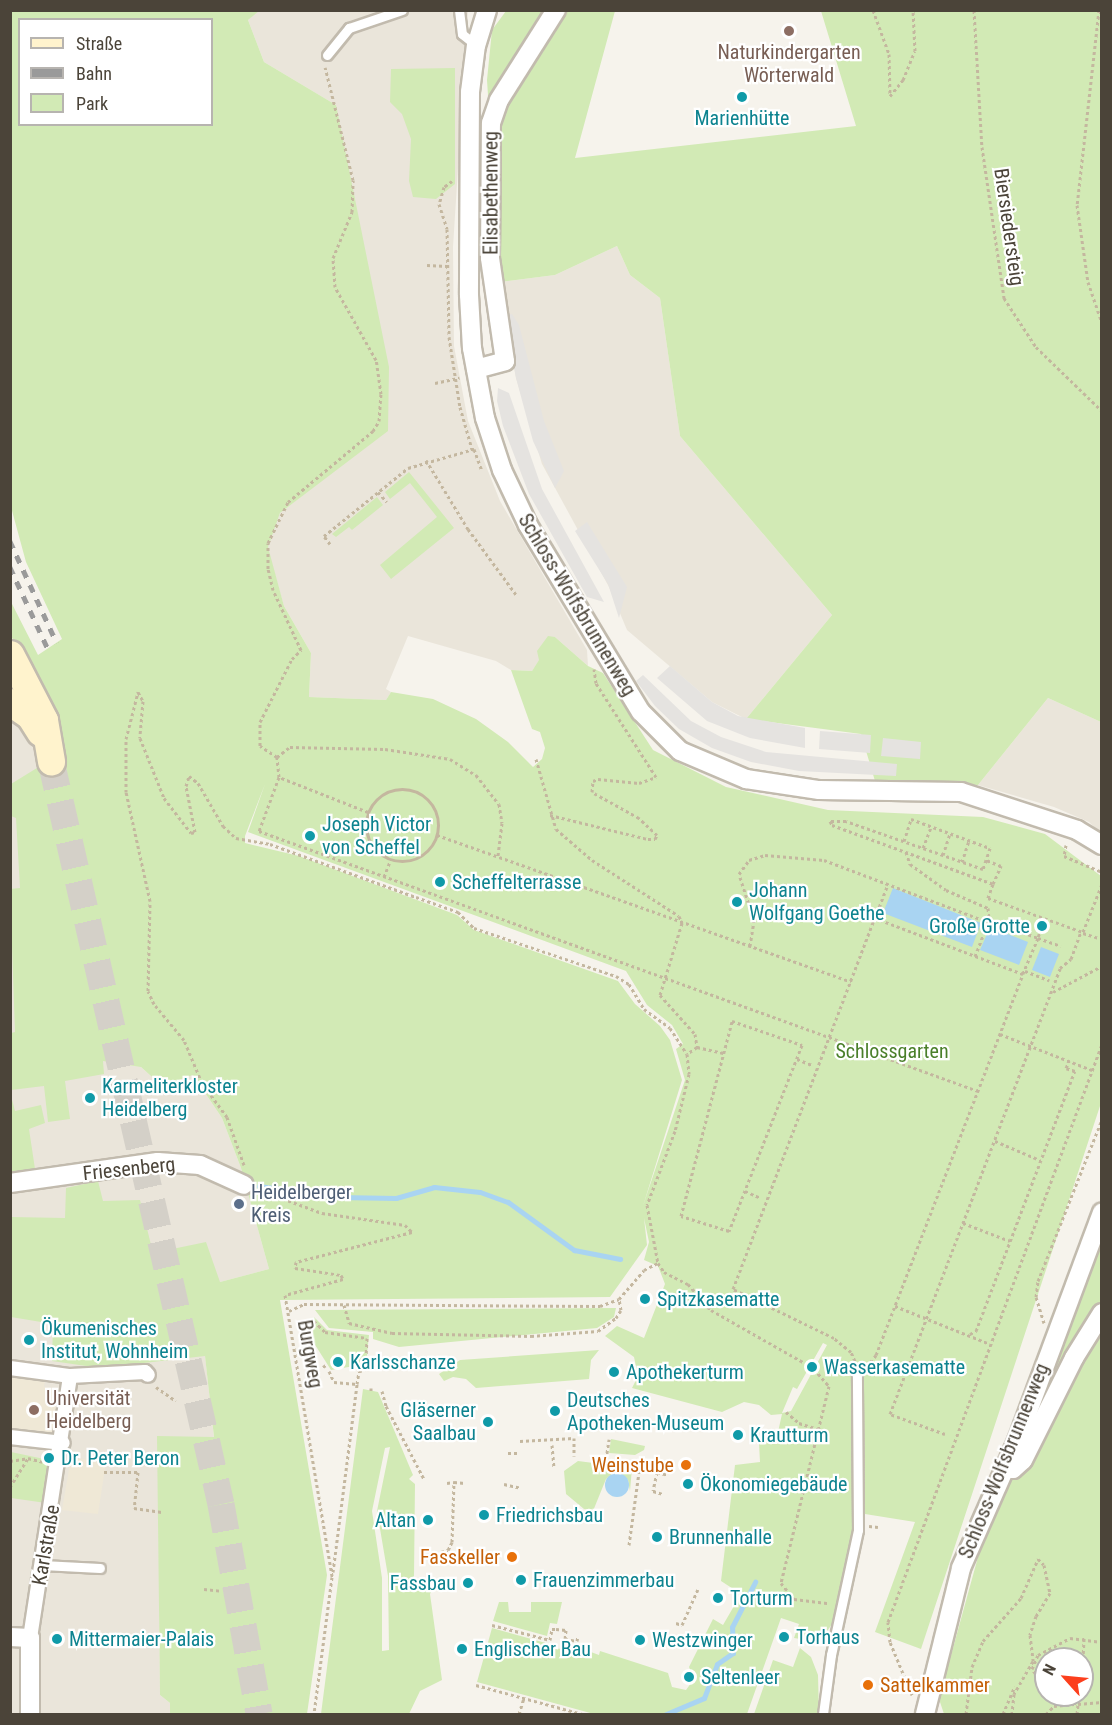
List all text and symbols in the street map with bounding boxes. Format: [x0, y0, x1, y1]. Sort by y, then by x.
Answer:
legend [18, 18, 213, 126]
marker: Naturkindergarten Wörterwald [782, 24, 796, 38]
text: Straße [76, 33, 122, 54]
place label: Naturkindergarten Wörterwald [717, 41, 861, 88]
text: Bahn [76, 63, 112, 84]
marker: Marienhütte [735, 90, 749, 104]
text: Park [76, 93, 108, 114]
place label: Marienhütte [695, 106, 789, 130]
street label: Elisabethenweg [479, 131, 503, 255]
street label: Biersiedersteig [989, 167, 1029, 287]
street label: Schloss-Wolfsbrunnenweg [513, 509, 641, 701]
place label: Joseph Victor von Scheffel [322, 813, 431, 860]
marker: Joseph Victor von Scheffel [303, 829, 317, 843]
place label: Scheffelterrasse [452, 870, 581, 894]
marker: Scheffelterrasse [433, 875, 447, 889]
place label: Johann Wolfgang Goethe [749, 879, 884, 926]
marker: Johann Wolfgang Goethe [730, 895, 744, 909]
place label: Große Grotte [929, 914, 1030, 938]
marker: Große Grotte [1035, 919, 1049, 933]
park label: Schlossgarten [835, 1039, 949, 1063]
place label: Karmeliterkloster Heidelberg [102, 1074, 238, 1121]
marker: Karmeliterkloster Heidelberg [83, 1091, 97, 1105]
street label: Friesenberg [82, 1152, 176, 1186]
place label: Heidelberger Kreis [251, 1180, 352, 1227]
marker: Heidelberger Kreis [232, 1197, 246, 1211]
place label: Spitzkasematte [657, 1287, 779, 1311]
marker: Spitzkasematte [638, 1292, 652, 1306]
place label: Ökumenisches Institut, Wohnheim [41, 1316, 188, 1363]
street label: Burgweg [292, 1318, 328, 1390]
marker: Ökumenisches Institut, Wohnheim [22, 1333, 36, 1347]
place label: Karlsschanze [350, 1350, 456, 1374]
marker: Karlsschanze [331, 1355, 345, 1369]
place label: Wasserkasematte [824, 1355, 965, 1379]
place label: Apothekerturm [626, 1360, 744, 1384]
marker: Wasserkasematte [805, 1360, 819, 1374]
street label: Schloss-Wolfsbrunnenweg [954, 1360, 1054, 1562]
marker: Apothekerturm [607, 1365, 621, 1379]
place label: Universität Heidelberg [46, 1386, 131, 1433]
place label: Deutsches Apotheken-Museum [567, 1388, 724, 1435]
place label: Gläserner Saalbau [400, 1398, 476, 1445]
marker: Universität Heidelberg [27, 1403, 41, 1417]
marker: Deutsches Apotheken-Museum [548, 1404, 562, 1418]
marker: Gläserner Saalbau [481, 1415, 495, 1429]
place label: Krautturm [750, 1423, 829, 1447]
marker: Krautturm [731, 1428, 745, 1442]
place label: Dr. Peter Beron [61, 1446, 179, 1470]
marker: Dr. Peter Beron [42, 1451, 56, 1465]
place label: Weinstube [591, 1453, 674, 1477]
marker: Weinstube [679, 1458, 693, 1472]
place label: Ökonomiegebäude [700, 1472, 847, 1496]
marker: Ökonomiegebäude [681, 1477, 695, 1491]
street label: Karlstraße [27, 1503, 65, 1587]
place label: Friedrichsbau [496, 1503, 603, 1527]
place label: Altan [375, 1508, 416, 1532]
marker: Friedrichsbau [477, 1508, 491, 1522]
marker: Altan [421, 1513, 435, 1527]
place label: Brunnenhalle [669, 1525, 772, 1549]
marker: Brunnenhalle [650, 1530, 664, 1544]
place label: Fasskeller [420, 1545, 500, 1569]
marker: Fasskeller [505, 1550, 519, 1564]
place label: Frauenzimmerbau [533, 1568, 674, 1592]
place label: Fassbau [390, 1571, 456, 1595]
marker: Frauenzimmerbau [514, 1573, 528, 1587]
marker: Fassbau [461, 1576, 475, 1590]
place label: Torturm [730, 1586, 793, 1610]
marker: Torturm [711, 1591, 725, 1605]
place label: Torhaus [796, 1625, 860, 1649]
place label: Mittermaier-Palais [69, 1627, 214, 1651]
place label: Westzwinger [652, 1628, 753, 1652]
marker: Torhaus [777, 1630, 791, 1644]
marker: Mittermaier-Palais [50, 1632, 64, 1646]
marker: Westzwinger [633, 1633, 647, 1647]
place label: Englischer Bau [474, 1637, 591, 1661]
marker: Englischer Bau [455, 1642, 469, 1656]
north arrow [1034, 1647, 1094, 1707]
text: N [1039, 1661, 1060, 1678]
place label: Seltenleer [701, 1665, 780, 1689]
marker: Seltenleer [682, 1670, 696, 1684]
place label: Sattelkammer [880, 1673, 990, 1697]
marker: Sattelkammer [861, 1678, 875, 1692]

